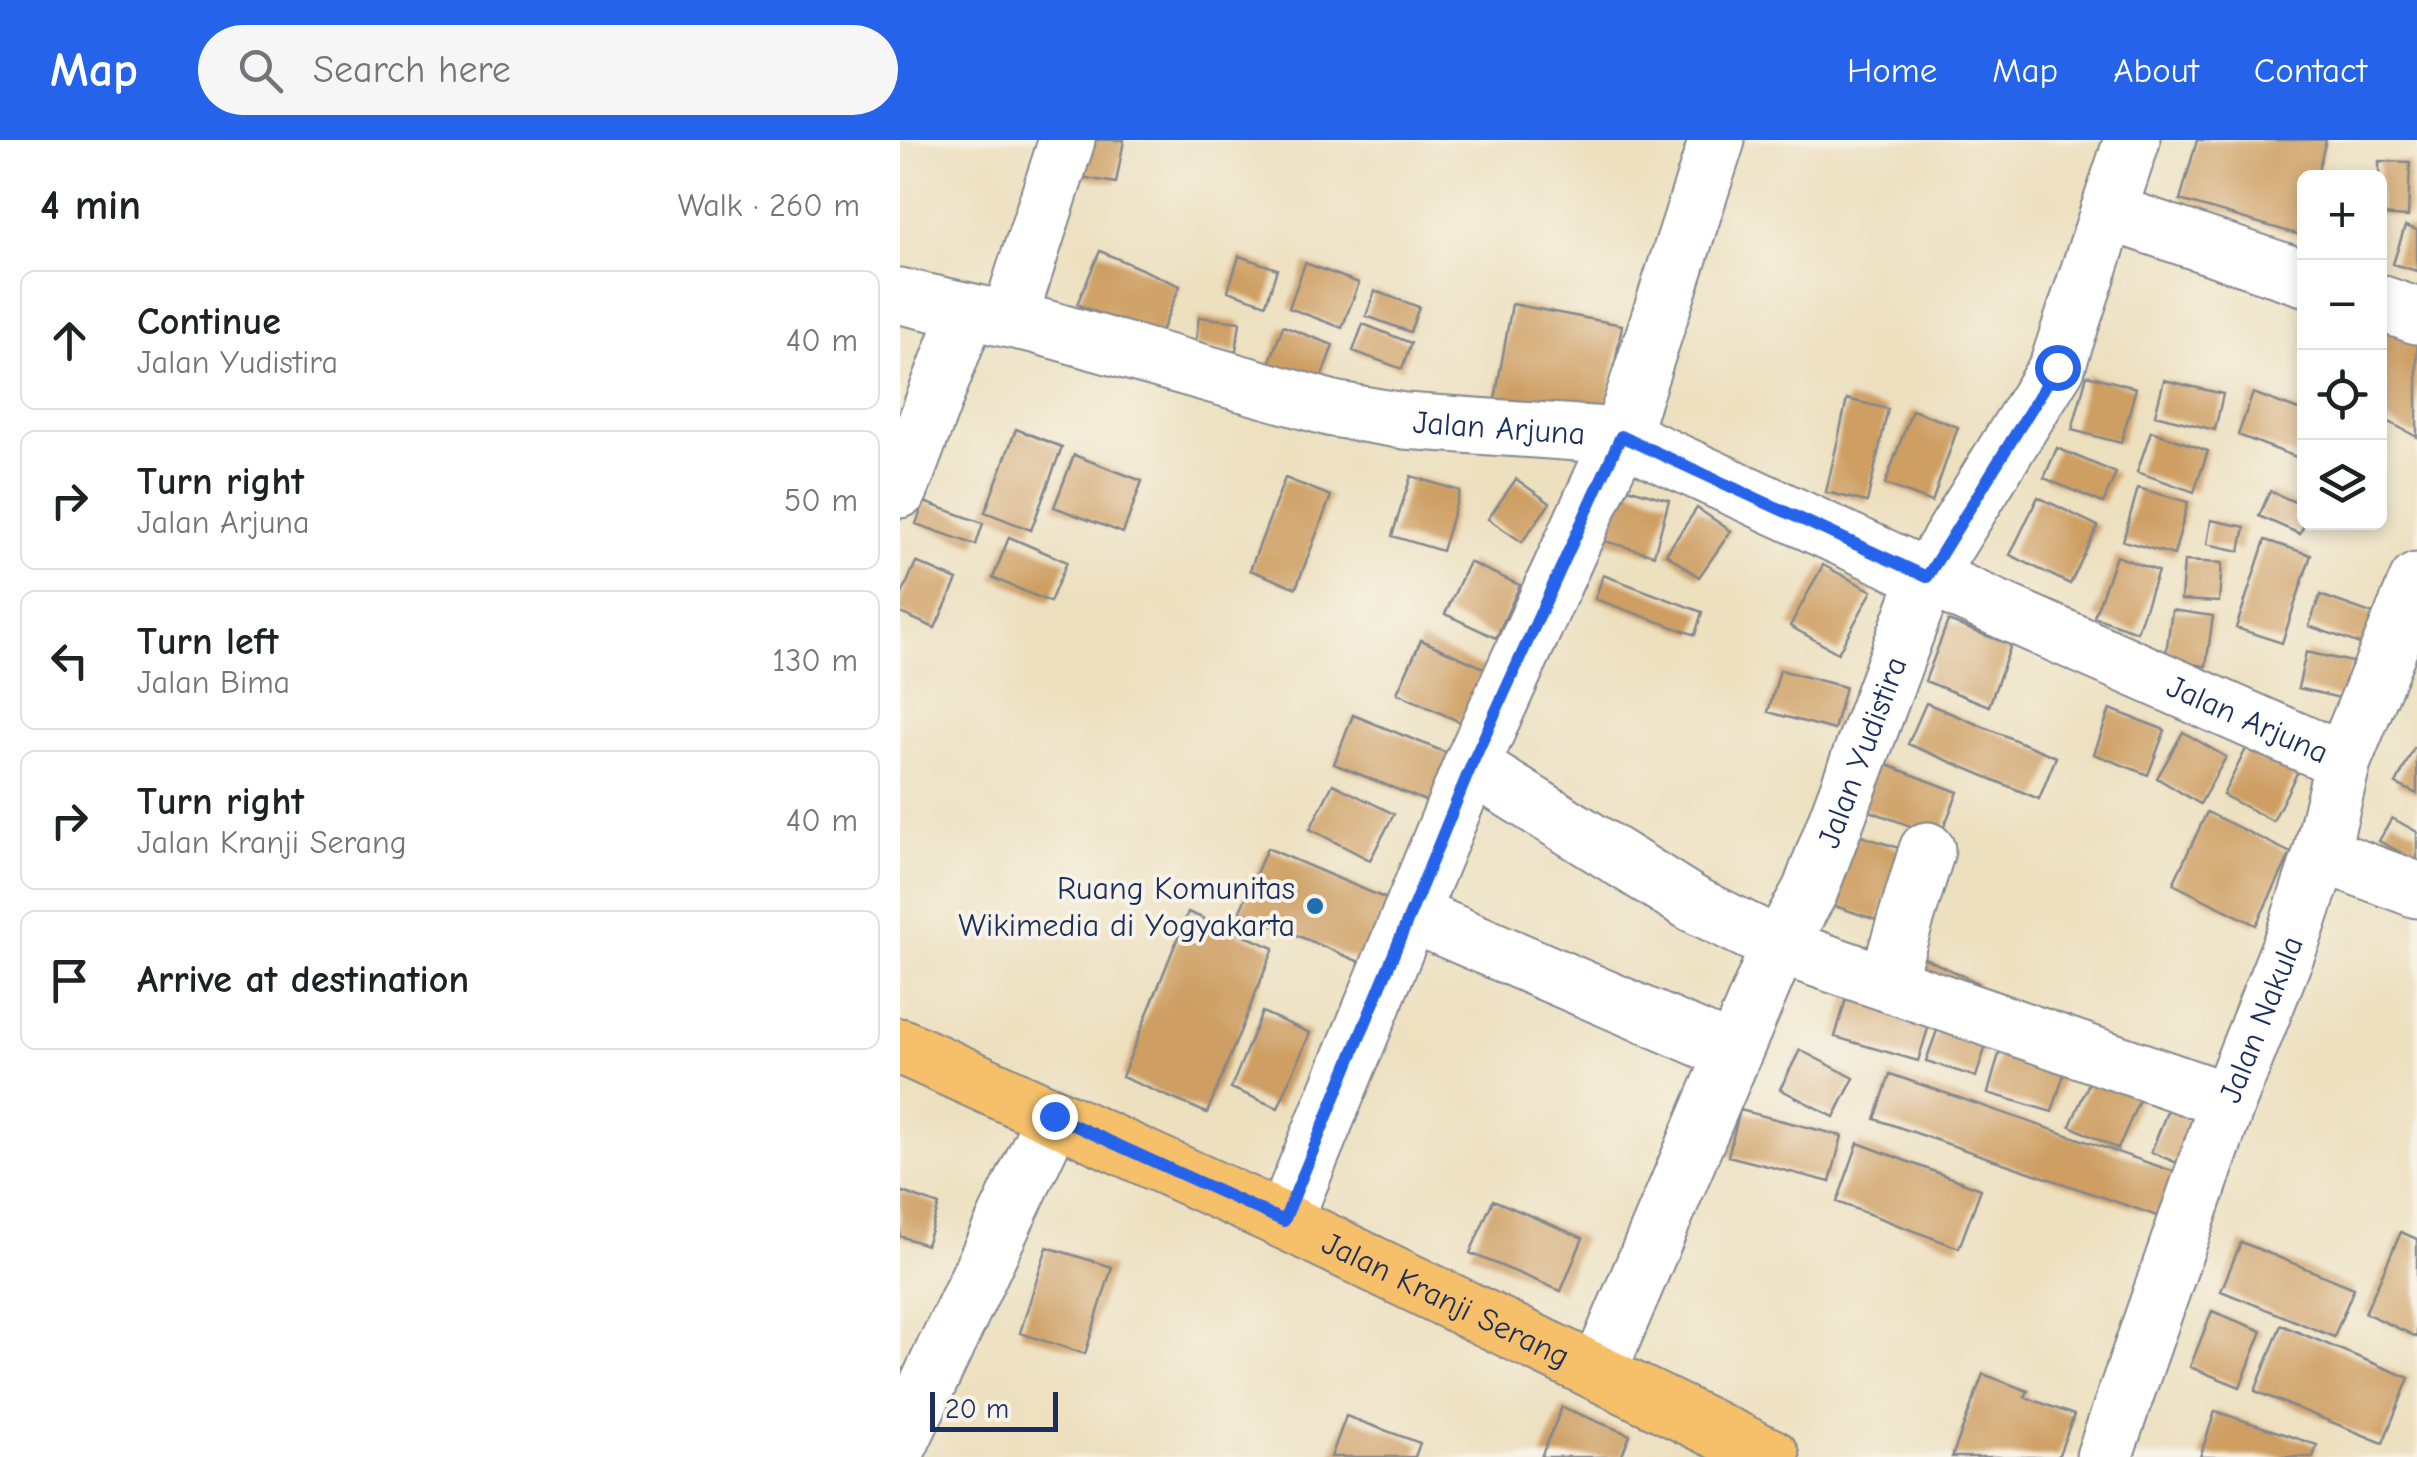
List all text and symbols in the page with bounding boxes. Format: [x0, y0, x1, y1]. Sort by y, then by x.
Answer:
search box [198, 25, 898, 115]
text: Map [50, 43, 138, 98]
icon: search [233, 43, 288, 98]
text: Search here [313, 48, 511, 92]
text: Home [1847, 50, 1937, 91]
text: Map [1992, 50, 2058, 91]
text: About [2113, 50, 2199, 91]
text: Contact [2254, 50, 2367, 91]
map controls [2297, 170, 2387, 530]
button: + [2297, 170, 2387, 260]
text: 4 min [40, 181, 141, 230]
text: Walk · 260 m [678, 187, 860, 224]
button: − [2297, 260, 2387, 350]
text: Continue [137, 300, 281, 344]
icon: ahead [42, 313, 97, 368]
text: 40 m [786, 322, 858, 359]
text: Jalan Yudistira [137, 344, 338, 381]
route start [2035, 345, 2081, 391]
button: locate [2297, 350, 2387, 440]
street label: Jalan Arjuna [1412, 403, 1586, 452]
button: layers [2297, 440, 2387, 530]
text: Turn right [137, 460, 304, 504]
icon: right [42, 473, 97, 528]
text: 50 m [784, 482, 858, 519]
text: Jalan Arjuna [137, 504, 309, 541]
text: Turn left [137, 620, 278, 664]
icon: left [42, 633, 97, 688]
text: 130 m [772, 642, 858, 679]
street label: Jalan Yudistira [1809, 652, 1914, 853]
text: Jalan Bima [137, 664, 290, 701]
street label: Jalan Arjuna [2162, 667, 2334, 771]
text: Turn right [137, 780, 304, 824]
icon: right [42, 793, 97, 848]
text: 40 m [786, 802, 858, 839]
text: Jalan Kranji Serang [137, 824, 407, 861]
place label: Ruang Komunitas Wikimedia di Yogyakarta [958, 870, 1295, 944]
marker: Ruang Komunitas Wikimedia di Yogyakarta [1304, 895, 1326, 917]
street label: Jalan Nakula [2211, 931, 2310, 1108]
icon: arrive [42, 953, 97, 1008]
text: Arrive at destination [137, 958, 469, 1002]
route end [1032, 1094, 1078, 1140]
street label: Jalan Kranji Serang [1317, 1224, 1576, 1375]
scale bar [930, 1387, 1058, 1432]
text: 20 m [945, 1393, 1009, 1425]

